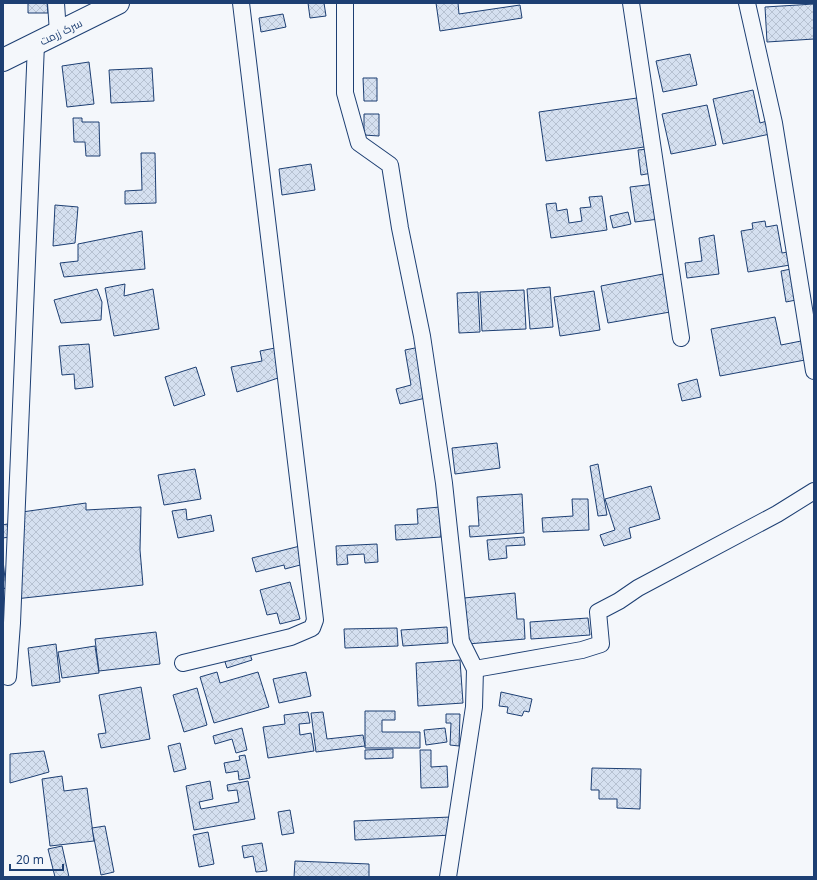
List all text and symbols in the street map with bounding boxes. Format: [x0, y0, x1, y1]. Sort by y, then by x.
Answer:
street label: سرک زرمت [37, 15, 85, 48]
scale bar [10, 846, 63, 872]
text: 20 m [16, 851, 44, 868]

